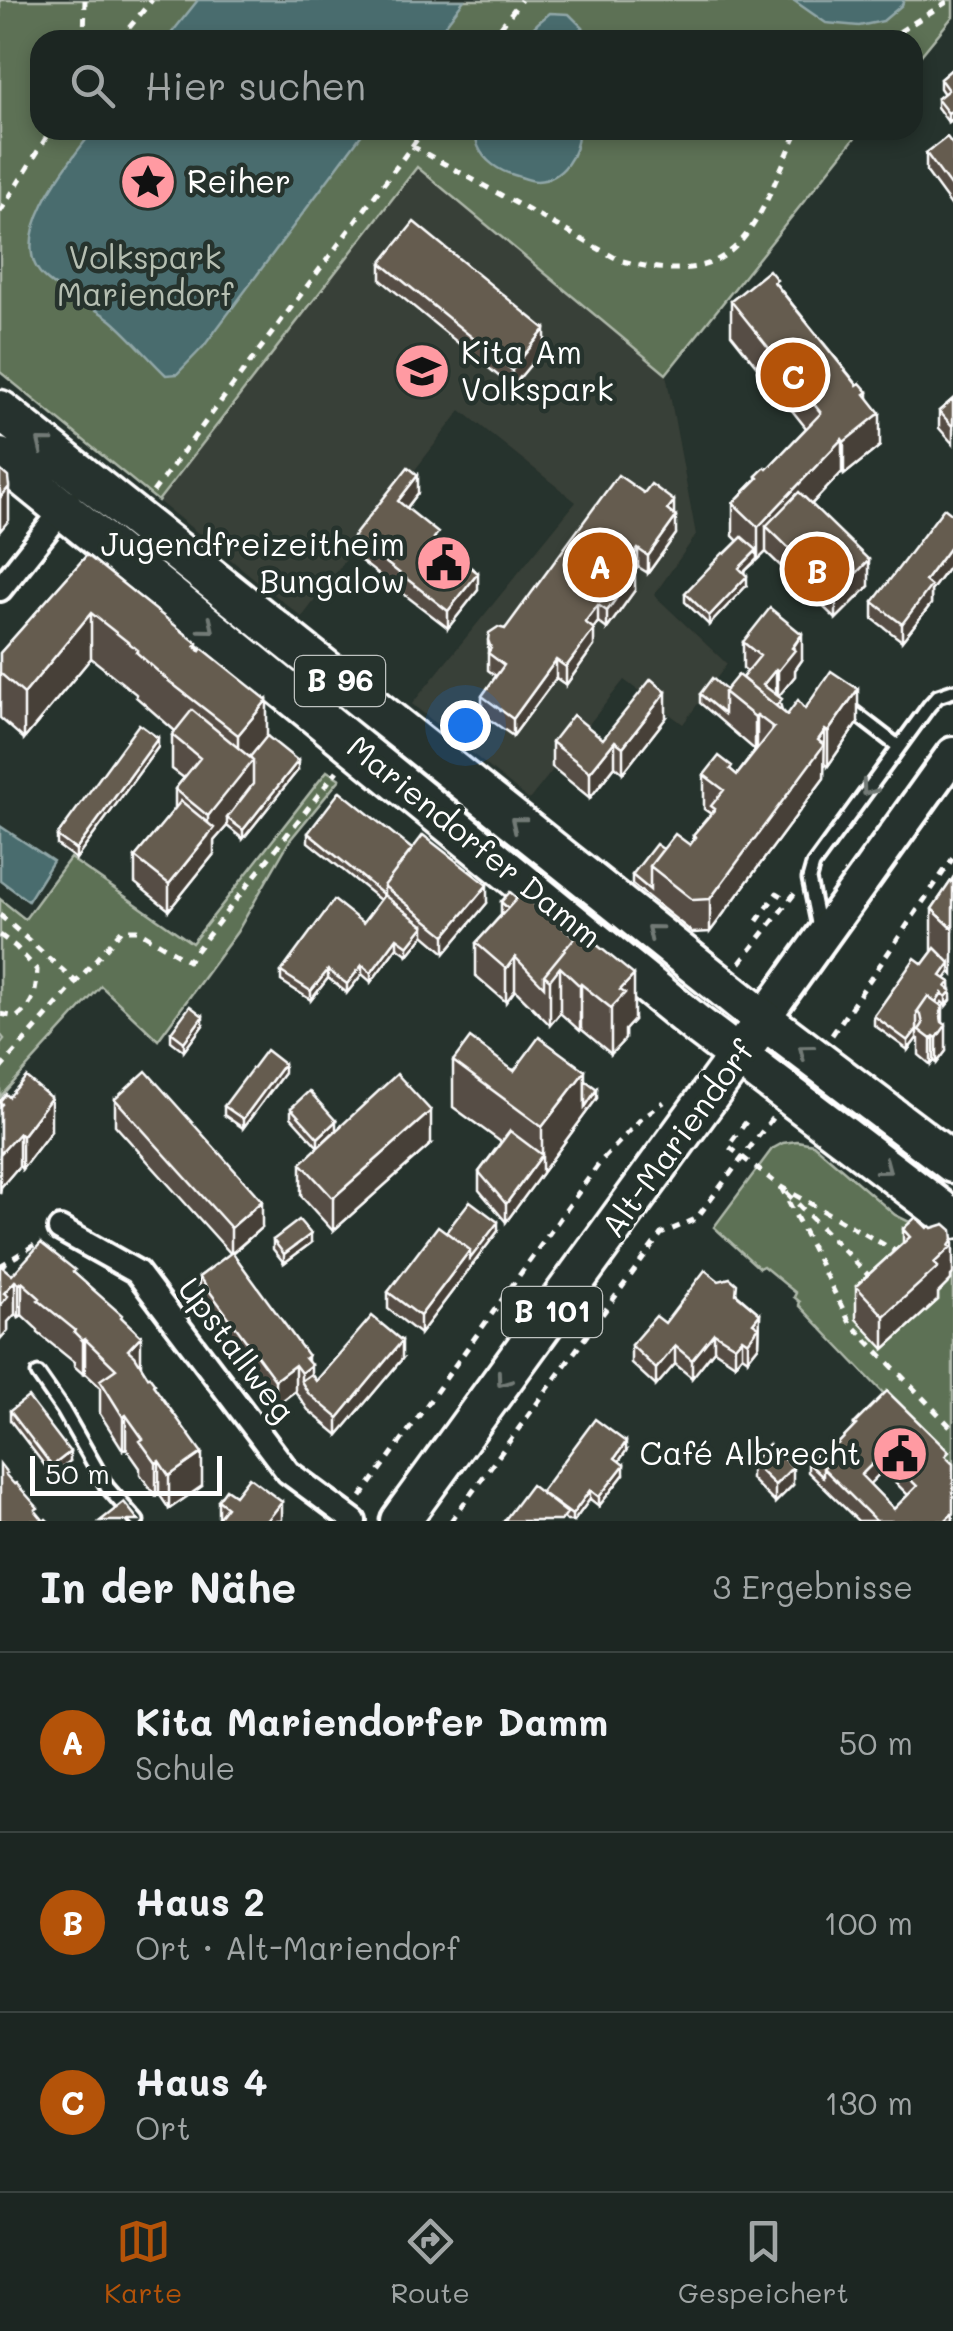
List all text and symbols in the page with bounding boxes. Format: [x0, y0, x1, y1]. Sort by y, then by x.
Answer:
search box [30, 30, 923, 140]
icon: search [65, 58, 120, 113]
text: Hier suchen [145, 60, 366, 110]
place icon: Reiher [118, 152, 178, 212]
place label: Reiher [187, 159, 291, 201]
park label: Volkspark Mariendorf [57, 235, 234, 314]
place label: Kita Am Volkspark [461, 330, 614, 409]
pin: C [760, 338, 826, 412]
school or university icon: Kita Am Volkspark [392, 341, 452, 401]
one-way arrow [37, 439, 55, 456]
place label: Jugendfreizeitheim Bungalow [101, 522, 405, 601]
pin: A [568, 528, 632, 602]
pin: B [784, 532, 850, 606]
public building icon: Jugendfreizeitheim Bungalow [414, 533, 474, 593]
one-way arrow [197, 615, 215, 633]
road number: B 96 [295, 656, 385, 706]
your location [440, 700, 491, 751]
street label: Mariendorfer Damm [339, 725, 611, 956]
one-way arrow [863, 778, 880, 796]
one-way arrow [511, 817, 529, 835]
one-way arrow [646, 925, 664, 943]
street label: Alt-Mariendorf [591, 1030, 763, 1245]
one-way arrow [799, 1046, 817, 1063]
one-way arrow [874, 1157, 892, 1174]
street label: Upstallweg [170, 1268, 305, 1429]
road number: B 101 [502, 1287, 602, 1337]
one-way arrow [497, 1369, 515, 1387]
public building icon: Café Albrecht [870, 1424, 930, 1484]
place label: Café Albrecht [640, 1431, 861, 1473]
scale bar [30, 1451, 222, 1496]
text: 50 m [45, 1455, 110, 1491]
text: In der Nähe [40, 1559, 296, 1614]
text: 3 Ergebnisse [712, 1565, 913, 1607]
text: Kita Mariendorfer Damm [135, 1696, 608, 1746]
text: A [61, 1721, 84, 1763]
text: 50 m [839, 1721, 913, 1763]
text: Schule [135, 1746, 235, 1788]
text: Haus 2 [135, 1876, 265, 1926]
text: B [62, 1901, 83, 1943]
text: 100 m [823, 1901, 913, 1943]
text: Ort · Alt-Mariendorf [135, 1926, 459, 1968]
text: Haus 4 [135, 2056, 268, 2106]
text: C [61, 2081, 84, 2123]
text: 130 m [824, 2081, 913, 2123]
text: Ort [135, 2106, 191, 2148]
tab: Karte [104, 2214, 182, 2310]
tab: Route [390, 2214, 470, 2310]
tab: Gespeichert [678, 2214, 849, 2310]

